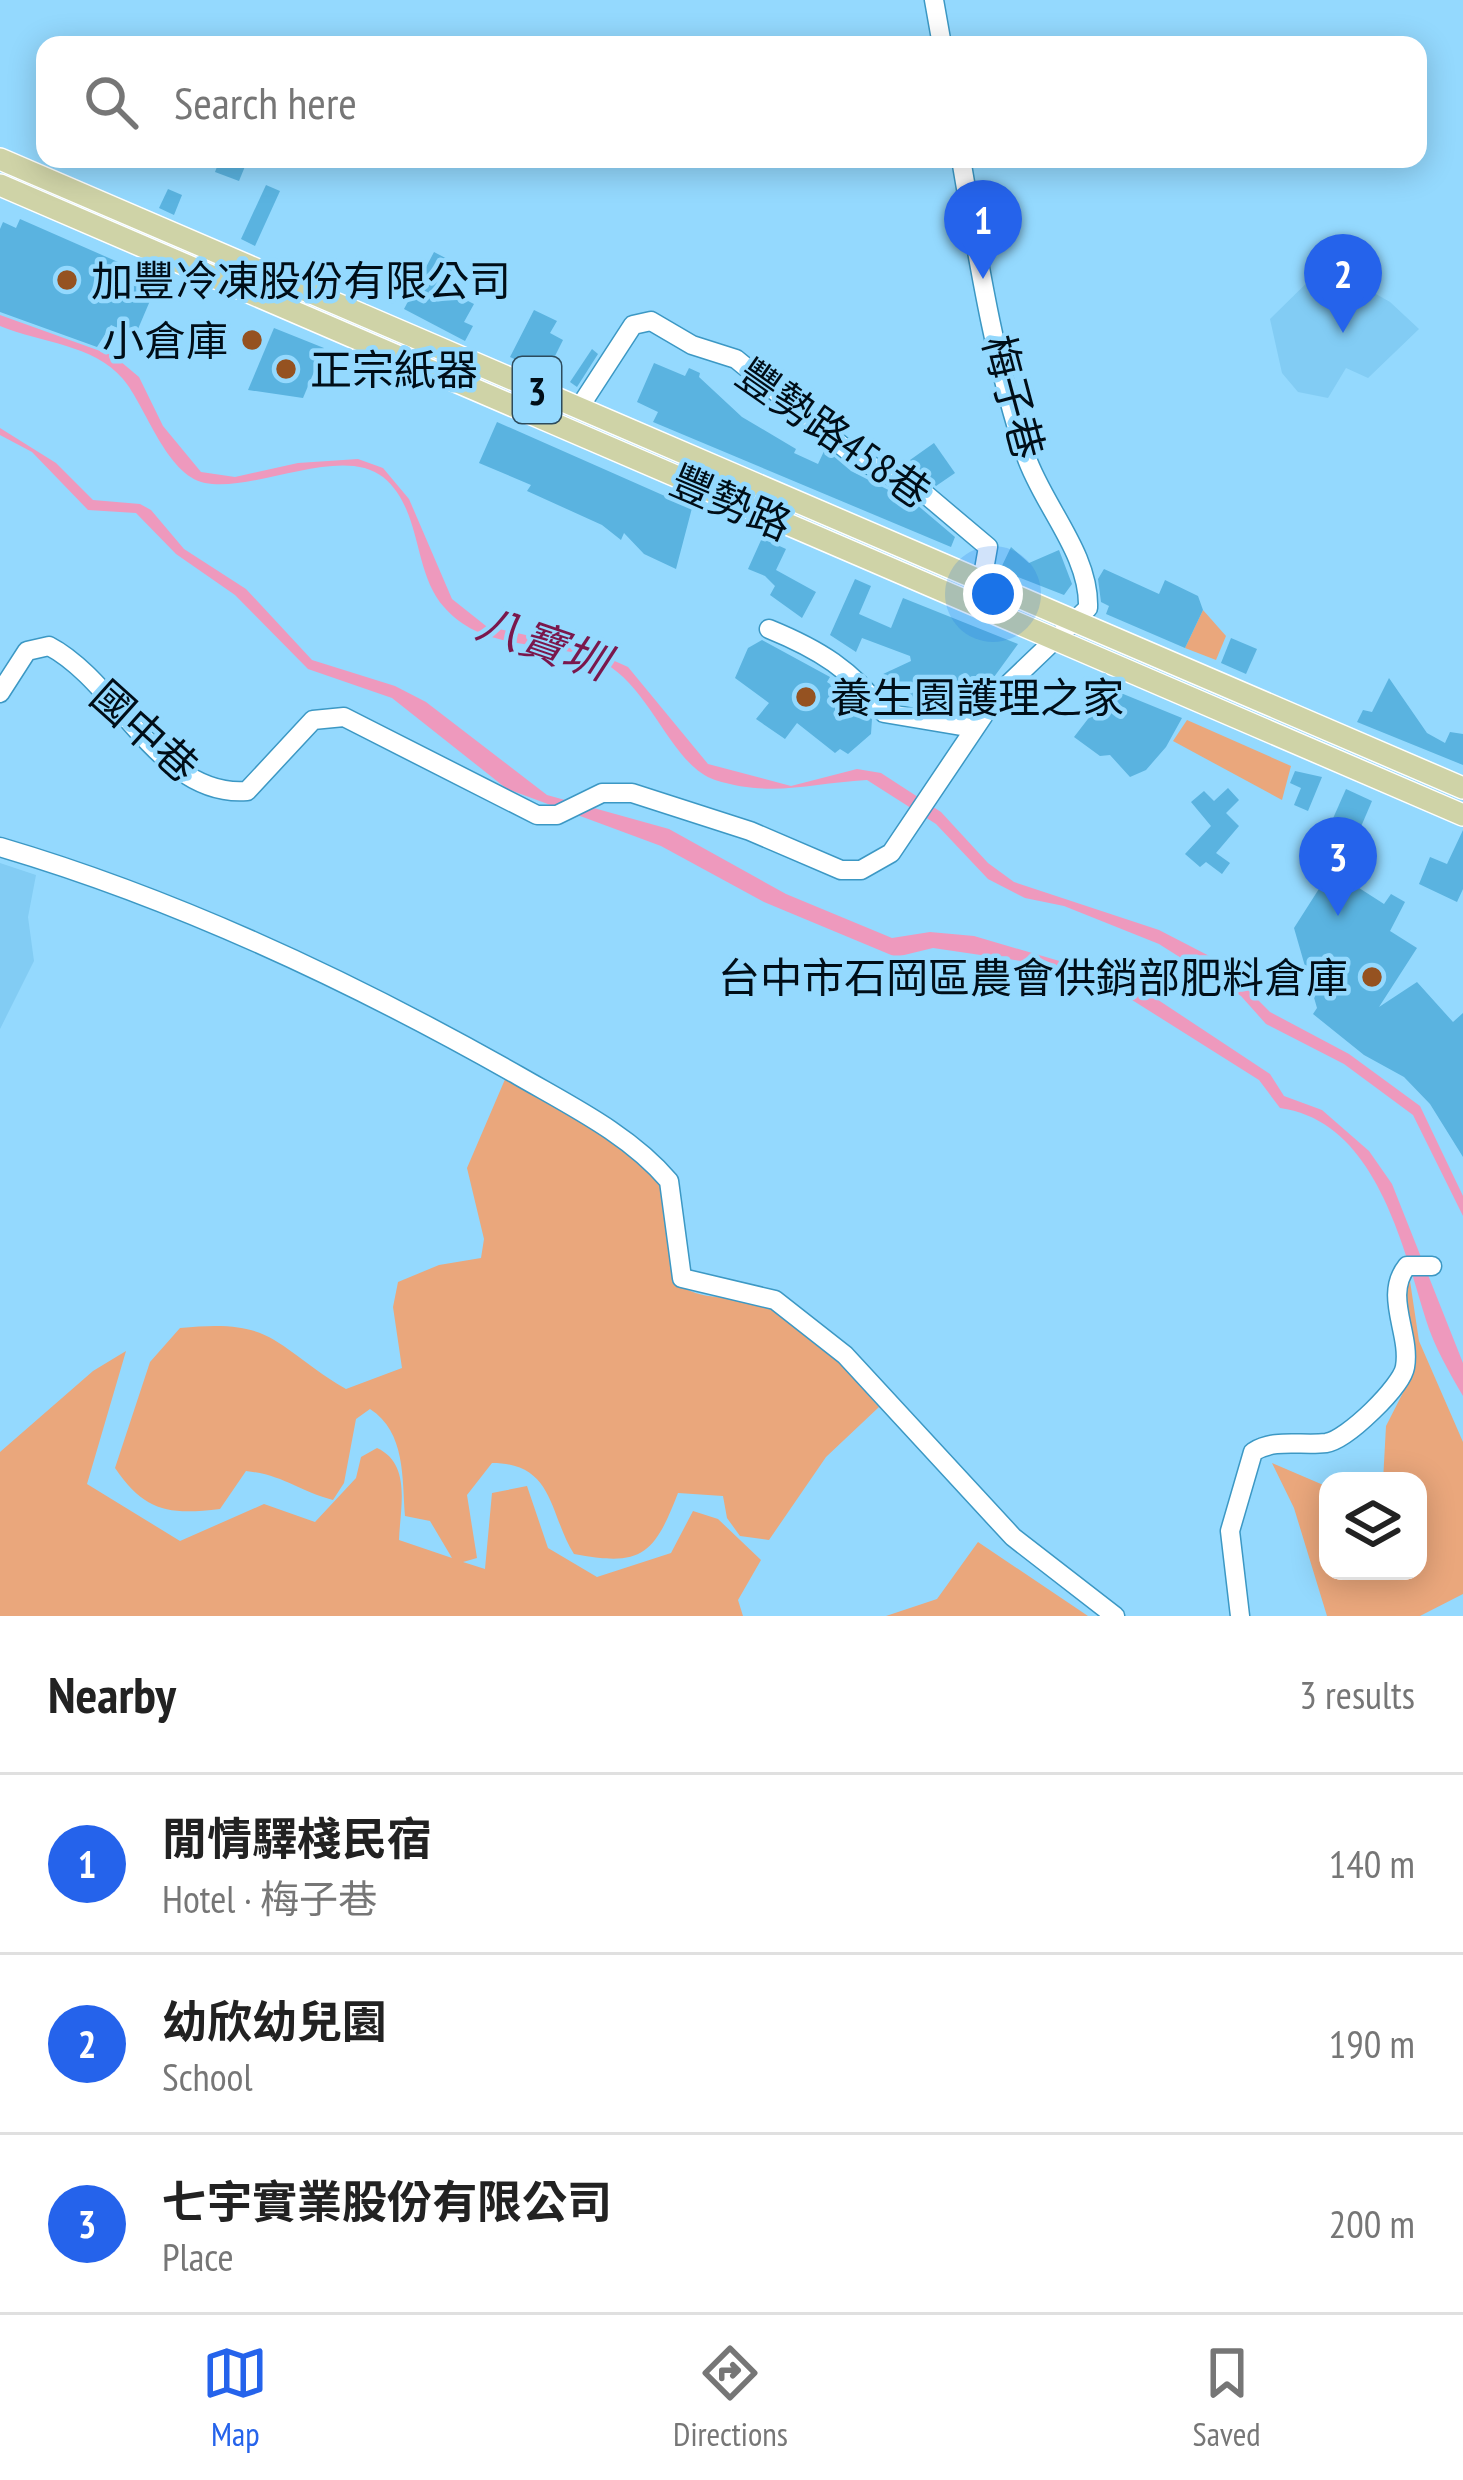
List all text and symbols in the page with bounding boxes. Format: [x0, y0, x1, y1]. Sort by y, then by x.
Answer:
search box [36, 36, 1427, 168]
icon: search [78, 69, 144, 135]
text: Search here [174, 73, 357, 131]
pin: 1 [944, 180, 1022, 279]
pin: 2 [1304, 234, 1382, 333]
place label: 加豐冷凍股份有限公司 [91, 253, 511, 308]
marker: 加豐冷凍股份有限公司 [54, 267, 80, 293]
place label: 小倉庫 [102, 313, 228, 368]
marker: 小倉庫 [239, 327, 265, 353]
street label: 梅子巷 [971, 329, 1057, 465]
place label: 正宗紙器 [310, 342, 478, 397]
street label: 豐勢路458巷 [728, 348, 940, 518]
marker: 正宗紙器 [273, 356, 299, 382]
road number: 3 [513, 357, 561, 423]
street label: 豐勢路 [663, 454, 799, 550]
your location [963, 564, 1023, 624]
water label: 八寶圳 [470, 593, 622, 693]
street label: 國中巷 [80, 668, 210, 794]
place label: 養生園護理之家 [830, 670, 1124, 725]
marker: 養生園護理之家 [793, 684, 819, 710]
pin: 3 [1299, 817, 1377, 916]
place label: 台中市石岡區農會供銷部肥料倉庫 [718, 950, 1348, 1005]
marker: 台中市石岡區農會供銷部肥料倉庫 [1359, 964, 1385, 990]
map controls [1319, 1472, 1427, 1580]
button: layers [1319, 1472, 1427, 1580]
text: Nearby [48, 1661, 176, 1727]
text: 3 results [1299, 1669, 1415, 1720]
text: 閒情驛棧民宿 [162, 1809, 432, 1867]
text: 1 [78, 1838, 96, 1889]
text: 140 m [1329, 1838, 1415, 1889]
text: Hotel · 梅子巷 [162, 1873, 377, 1924]
text: 幼欣幼兒園 [162, 1992, 387, 2050]
text: 2 [78, 2018, 96, 2069]
text: 190 m [1329, 2018, 1415, 2069]
text: School [162, 2051, 253, 2102]
text: 七宇實業股份有限公司 [162, 2172, 612, 2230]
text: 3 [78, 2198, 96, 2249]
text: 200 m [1329, 2198, 1415, 2249]
text: Place [162, 2231, 234, 2282]
tab: Map [202, 2340, 268, 2455]
tab: Directions [673, 2340, 788, 2455]
tab: Saved [1193, 2340, 1261, 2455]

